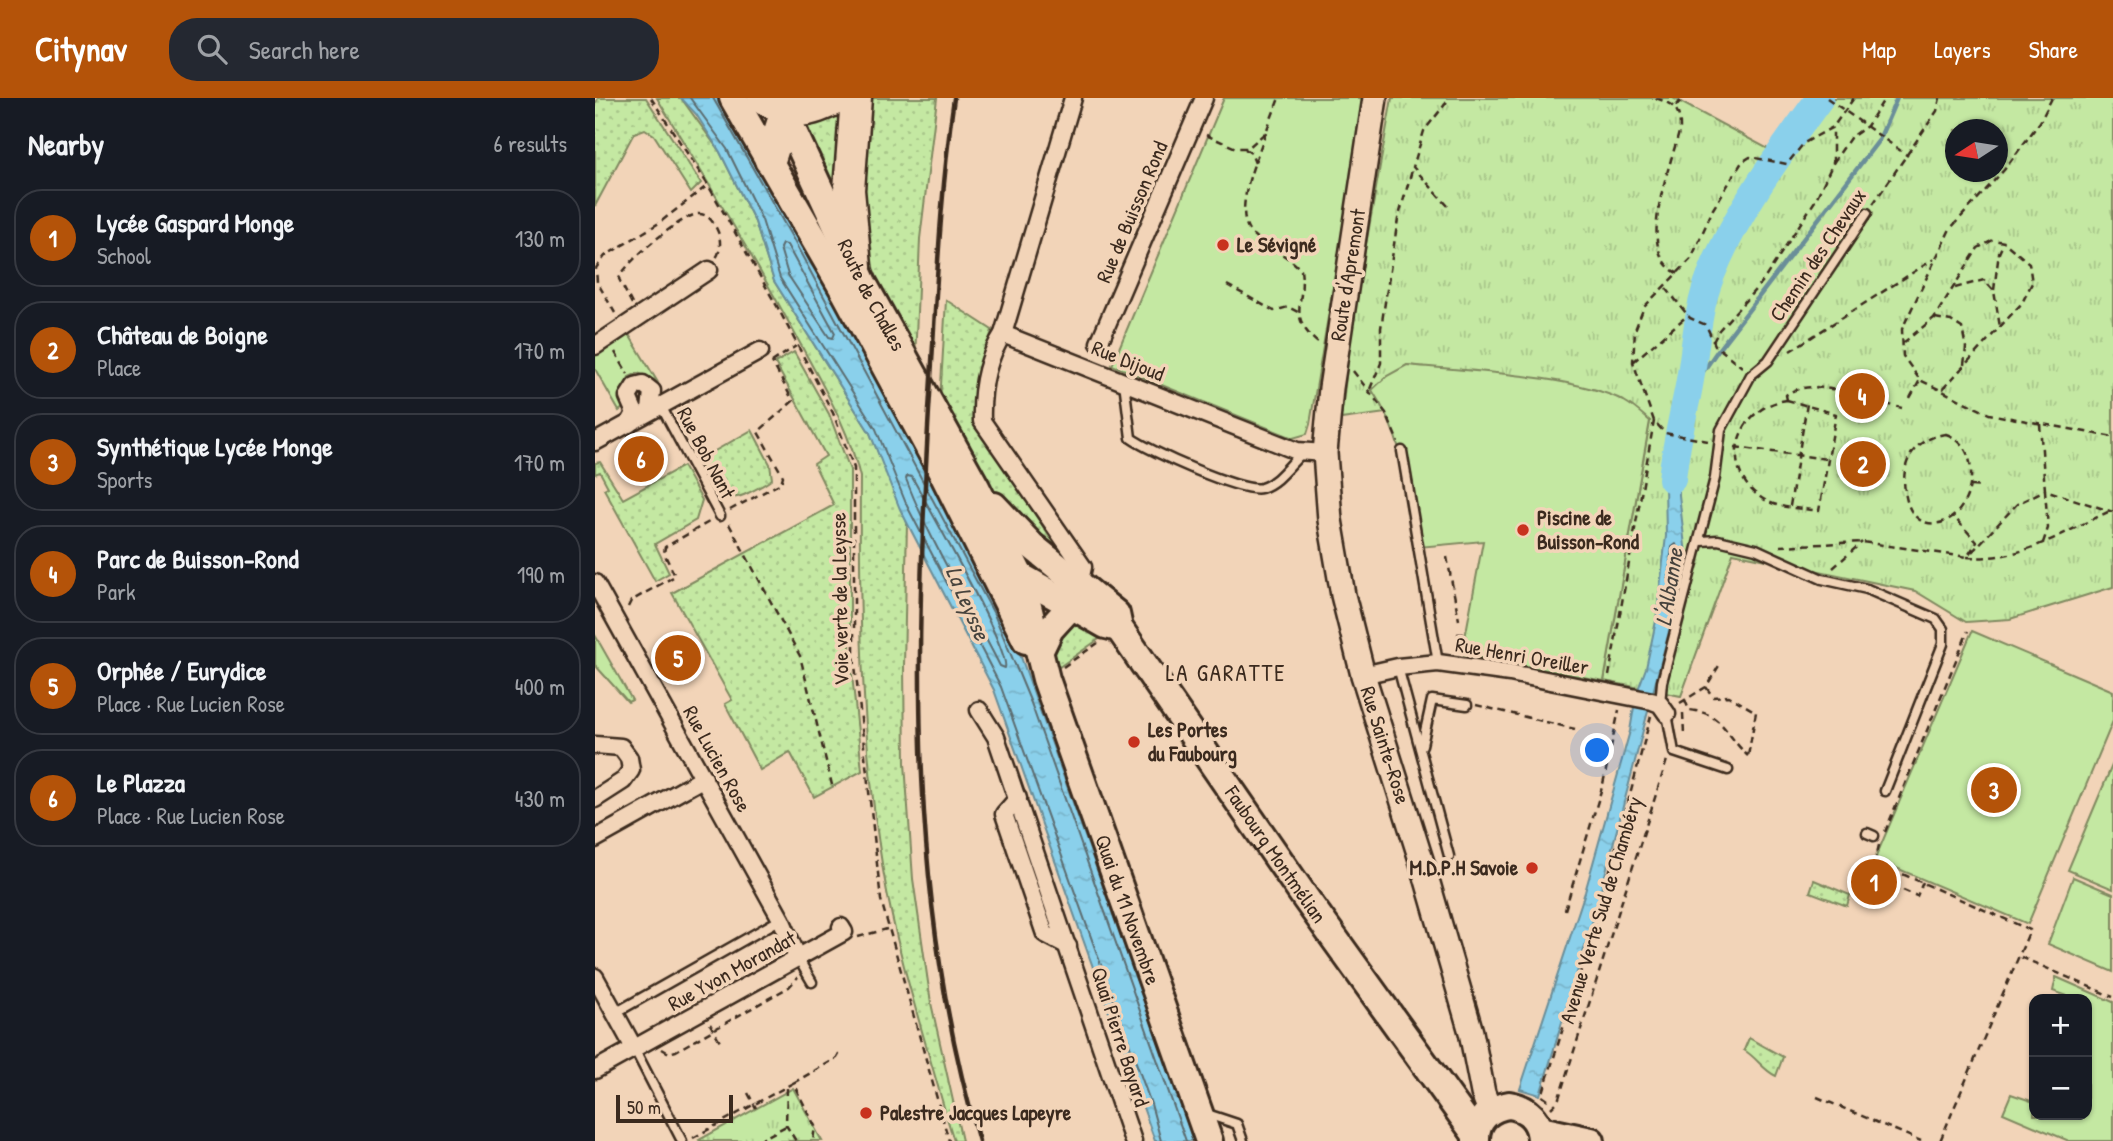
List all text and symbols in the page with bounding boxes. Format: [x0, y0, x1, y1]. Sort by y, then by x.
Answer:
search box [169, 18, 659, 81]
text: Citynav [35, 27, 127, 71]
icon: search [193, 30, 231, 68]
text: Search here [249, 32, 360, 67]
text: Map [1862, 33, 1896, 65]
text: Layers [1934, 33, 1991, 65]
text: Share [2029, 33, 2078, 65]
north arrow [1945, 119, 2008, 182]
text: Nearby [28, 124, 104, 164]
text: 6 results [494, 128, 567, 159]
street label: Rue de Buisson Rond [1089, 137, 1174, 287]
street label: Chemin des Chevaux [1762, 183, 1873, 327]
text: Lycée Gaspard Monge [97, 205, 294, 240]
street label: Route d'Apremont [1323, 206, 1372, 343]
text: 1 [49, 223, 57, 254]
text: 130 m [515, 223, 565, 254]
place label: Le Sévigné [1237, 230, 1317, 260]
street label: Route de Challes [831, 234, 913, 356]
marker: Le Sévigné [1215, 237, 1231, 253]
text: School [97, 240, 151, 271]
text: Château de Boigne [97, 317, 268, 352]
street label: Rue Dijoud [1088, 333, 1169, 388]
text: 2 [48, 335, 58, 366]
text: 170 m [514, 335, 565, 366]
text: Place [97, 352, 141, 383]
pin: 4 [1839, 370, 1885, 422]
street label: Rue Bob Nant [670, 402, 743, 504]
text: Synthétique Lycée Monge [97, 429, 332, 464]
pin: 6 [618, 433, 664, 485]
pin: 2 [1840, 438, 1886, 490]
text: 3 [48, 447, 58, 478]
text: 170 m [514, 447, 565, 478]
text: Sports [97, 464, 152, 495]
place label: Piscine de Buisson-Rond [1537, 503, 1640, 556]
street label: Voie verte de la Leysse [823, 512, 856, 686]
marker: Piscine de Buisson-Rond [1515, 522, 1531, 538]
text: Parc de Buisson-Rond [97, 541, 299, 576]
water label: L'Albanne [1647, 545, 1690, 628]
text: 4 [49, 559, 57, 590]
text: 190 m [517, 559, 565, 590]
water label: La Leysse [938, 561, 998, 646]
text: Park [97, 576, 135, 607]
street label: Rue Henri Oreiller [1453, 630, 1591, 681]
pin: 5 [655, 632, 701, 684]
text: Orphée / Eurydice [97, 653, 266, 688]
district label: LA GARATTE [1166, 657, 1286, 688]
text: 5 [48, 671, 58, 702]
text: 400 m [515, 671, 565, 702]
street label: Rue Sainte-Rose [1353, 683, 1418, 808]
text: Place · Rue Lucien Rose [97, 688, 285, 719]
street label: Rue Lucien Rose [676, 700, 759, 817]
place label: Les Portes du Faubourg [1148, 715, 1237, 769]
your location [1580, 733, 1614, 767]
marker: Les Portes du Faubourg [1126, 734, 1142, 750]
pin: 3 [1971, 764, 2017, 816]
text: Le Plazza [97, 765, 185, 800]
street label: Faubourg Montmélian [1218, 779, 1334, 929]
text: 6 [48, 783, 58, 814]
text: 430 m [515, 783, 565, 814]
street label: Avenue Verte Sud de Chambéry [1552, 793, 1649, 1027]
text: Place · Rue Lucien Rose [97, 800, 285, 831]
street label: Quai du 11 Novembre [1088, 831, 1168, 989]
place label: M.D.P.H Savoie [1409, 853, 1519, 882]
pin: 1 [1851, 856, 1897, 908]
marker: M.D.P.H Savoie [1524, 860, 1540, 876]
street label: Rue Yvon Morandat [663, 923, 802, 1018]
street label: Quai Pierre Bayard [1084, 964, 1157, 1110]
map controls [2029, 994, 2092, 1120]
button: + [2029, 994, 2092, 1057]
button: − [2029, 1057, 2092, 1120]
scale bar [616, 1092, 733, 1124]
text: 50 m [627, 1094, 661, 1120]
place label: Palestre Jacques Lapeyre [880, 1098, 1072, 1128]
marker: Palestre Jacques Lapeyre [858, 1105, 874, 1121]

